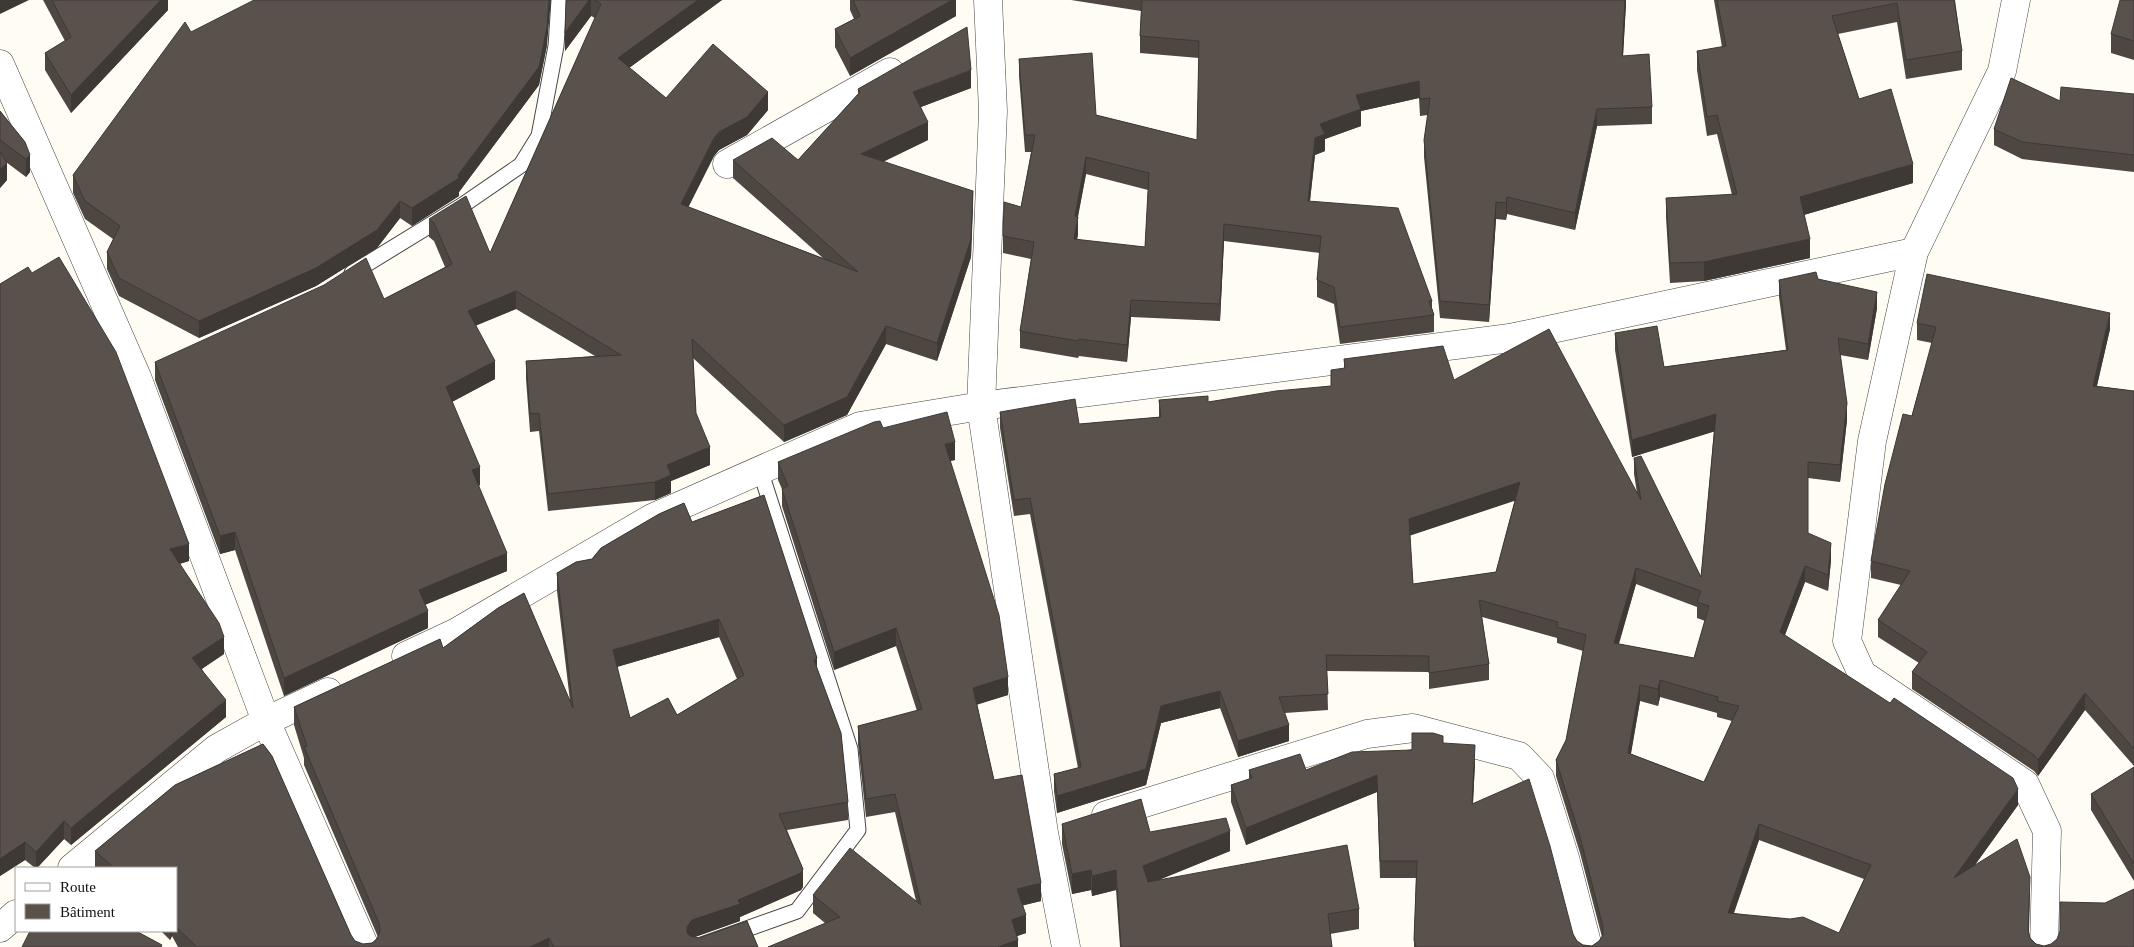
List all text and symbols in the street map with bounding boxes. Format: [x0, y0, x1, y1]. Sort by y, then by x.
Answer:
legend [15, 867, 178, 932]
text: Route [60, 879, 96, 895]
text: Bâtiment [60, 904, 116, 920]

